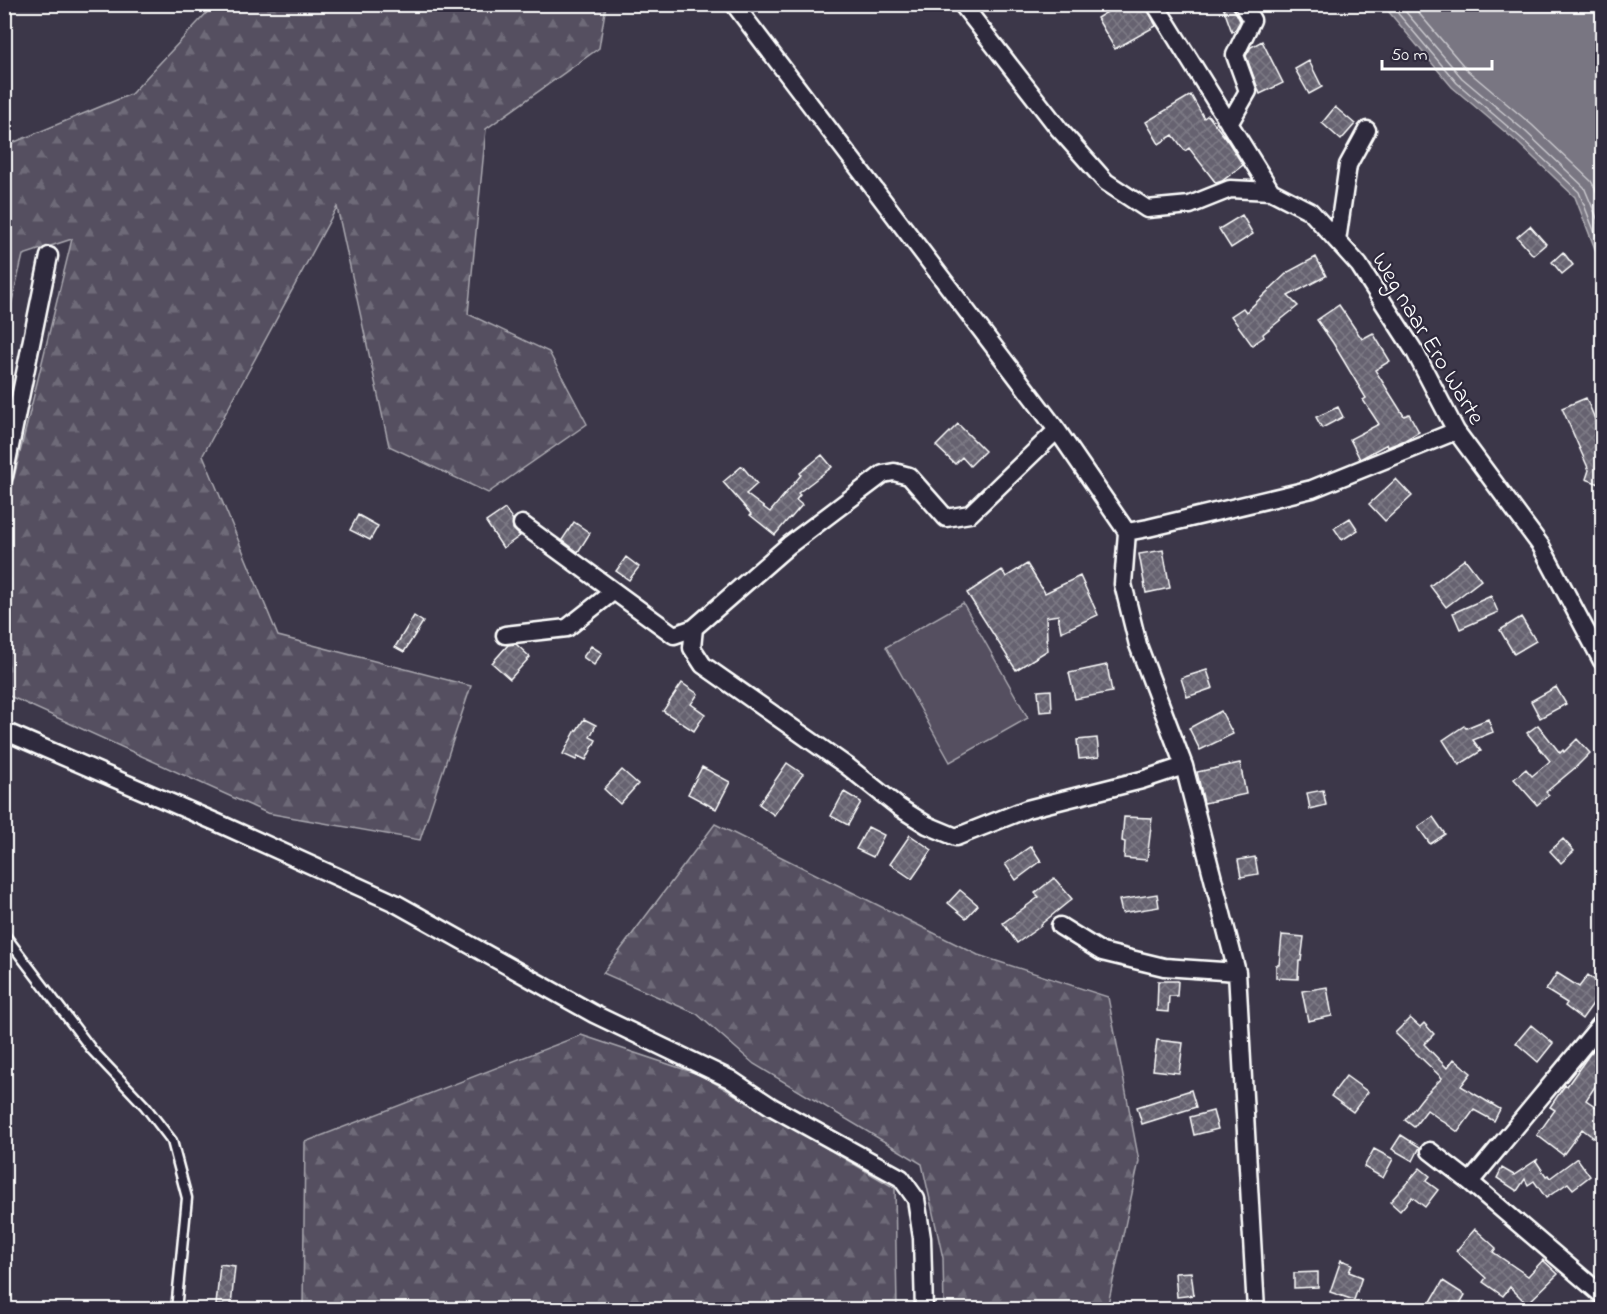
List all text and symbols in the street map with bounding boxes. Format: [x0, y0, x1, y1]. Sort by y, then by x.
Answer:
scale bar [1382, 33, 1492, 71]
text: 50 m [1391, 43, 1428, 69]
street label: Weg naar Ero Warte [1361, 246, 1492, 432]

